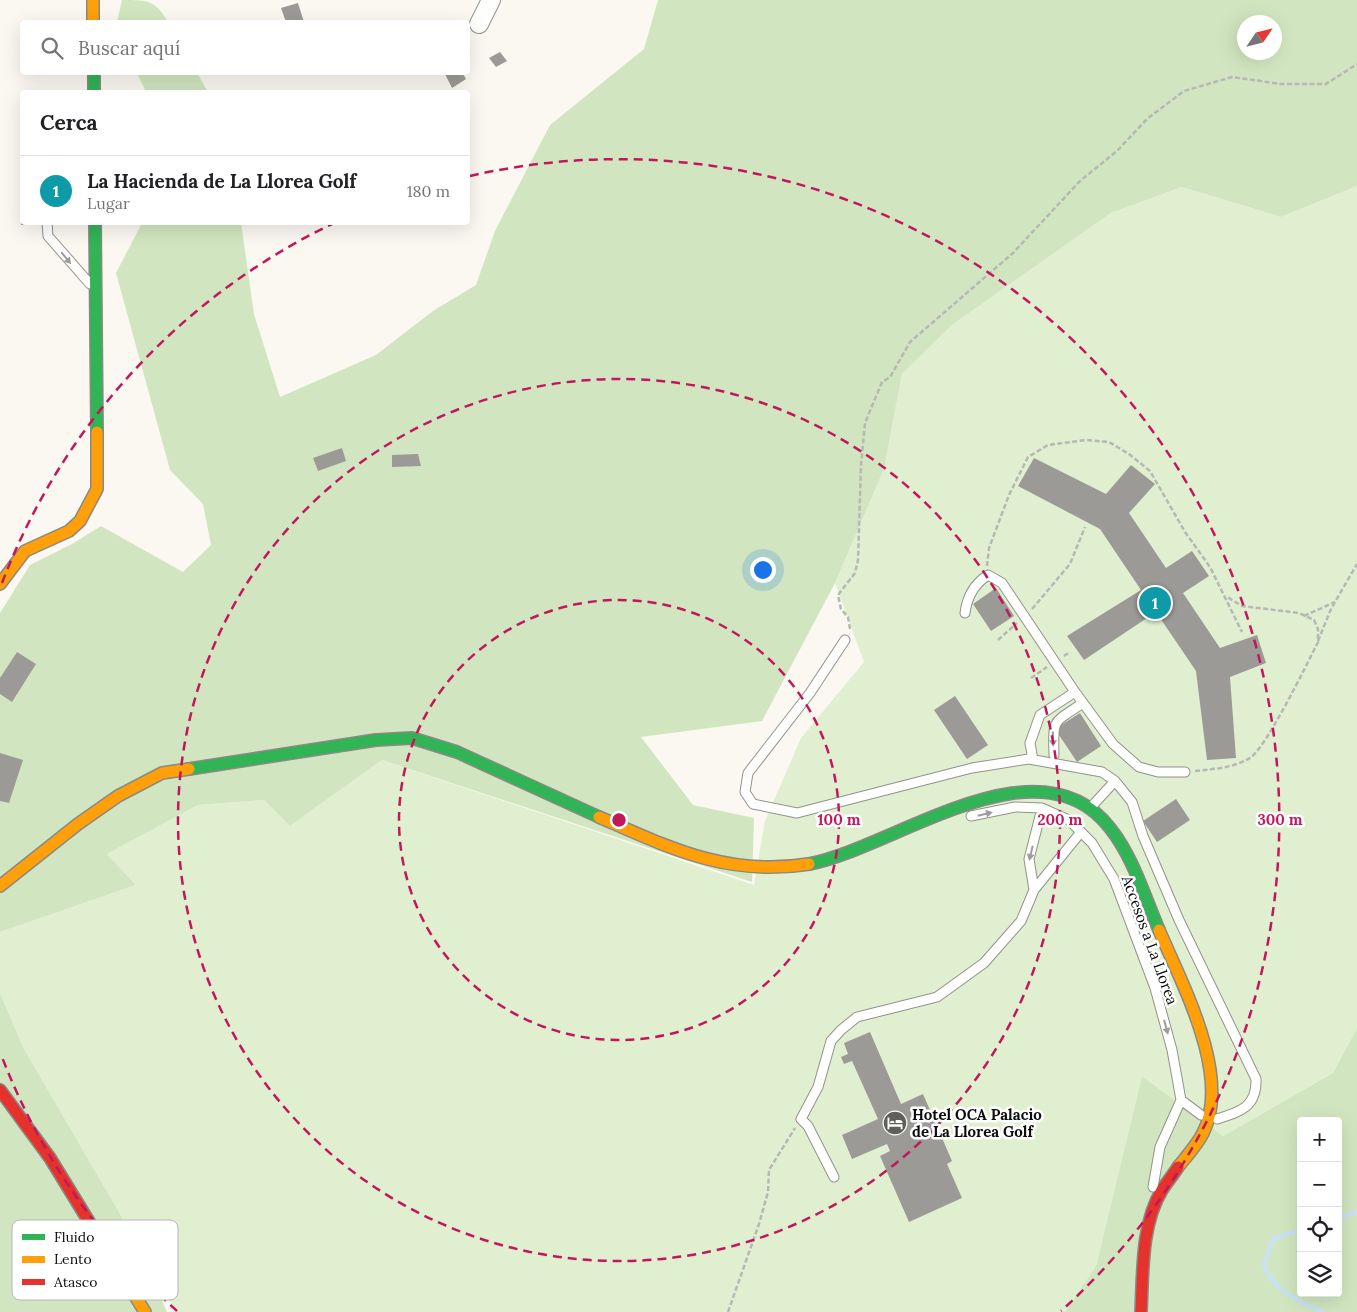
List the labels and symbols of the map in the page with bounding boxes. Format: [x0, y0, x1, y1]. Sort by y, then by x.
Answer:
north arrow [1237, 15, 1282, 60]
one-way arrow [61, 251, 72, 264]
your location [750, 557, 776, 583]
pin: 1 [1139, 584, 1171, 622]
one-way arrow [1050, 732, 1058, 748]
text: 100 m [818, 810, 861, 829]
one-way arrow [977, 810, 992, 818]
text: 200 m [1038, 810, 1083, 829]
text: 300 m [1257, 810, 1303, 829]
centre of rings [610, 811, 628, 829]
one-way arrow [1027, 845, 1035, 860]
street label: Accesos a La Llorea [1117, 872, 1182, 1007]
one-way arrow [1162, 1020, 1170, 1035]
place label: Hotel OCA Palacio de La Llorea Golf [912, 1105, 1042, 1141]
hotel icon: Hotel OCA Palacio de La Llorea Golf [882, 1110, 908, 1136]
legend [12, 1220, 178, 1300]
text: Fluido [54, 1228, 94, 1246]
text: Lento [54, 1250, 92, 1268]
text: Atasco [53, 1273, 97, 1291]

